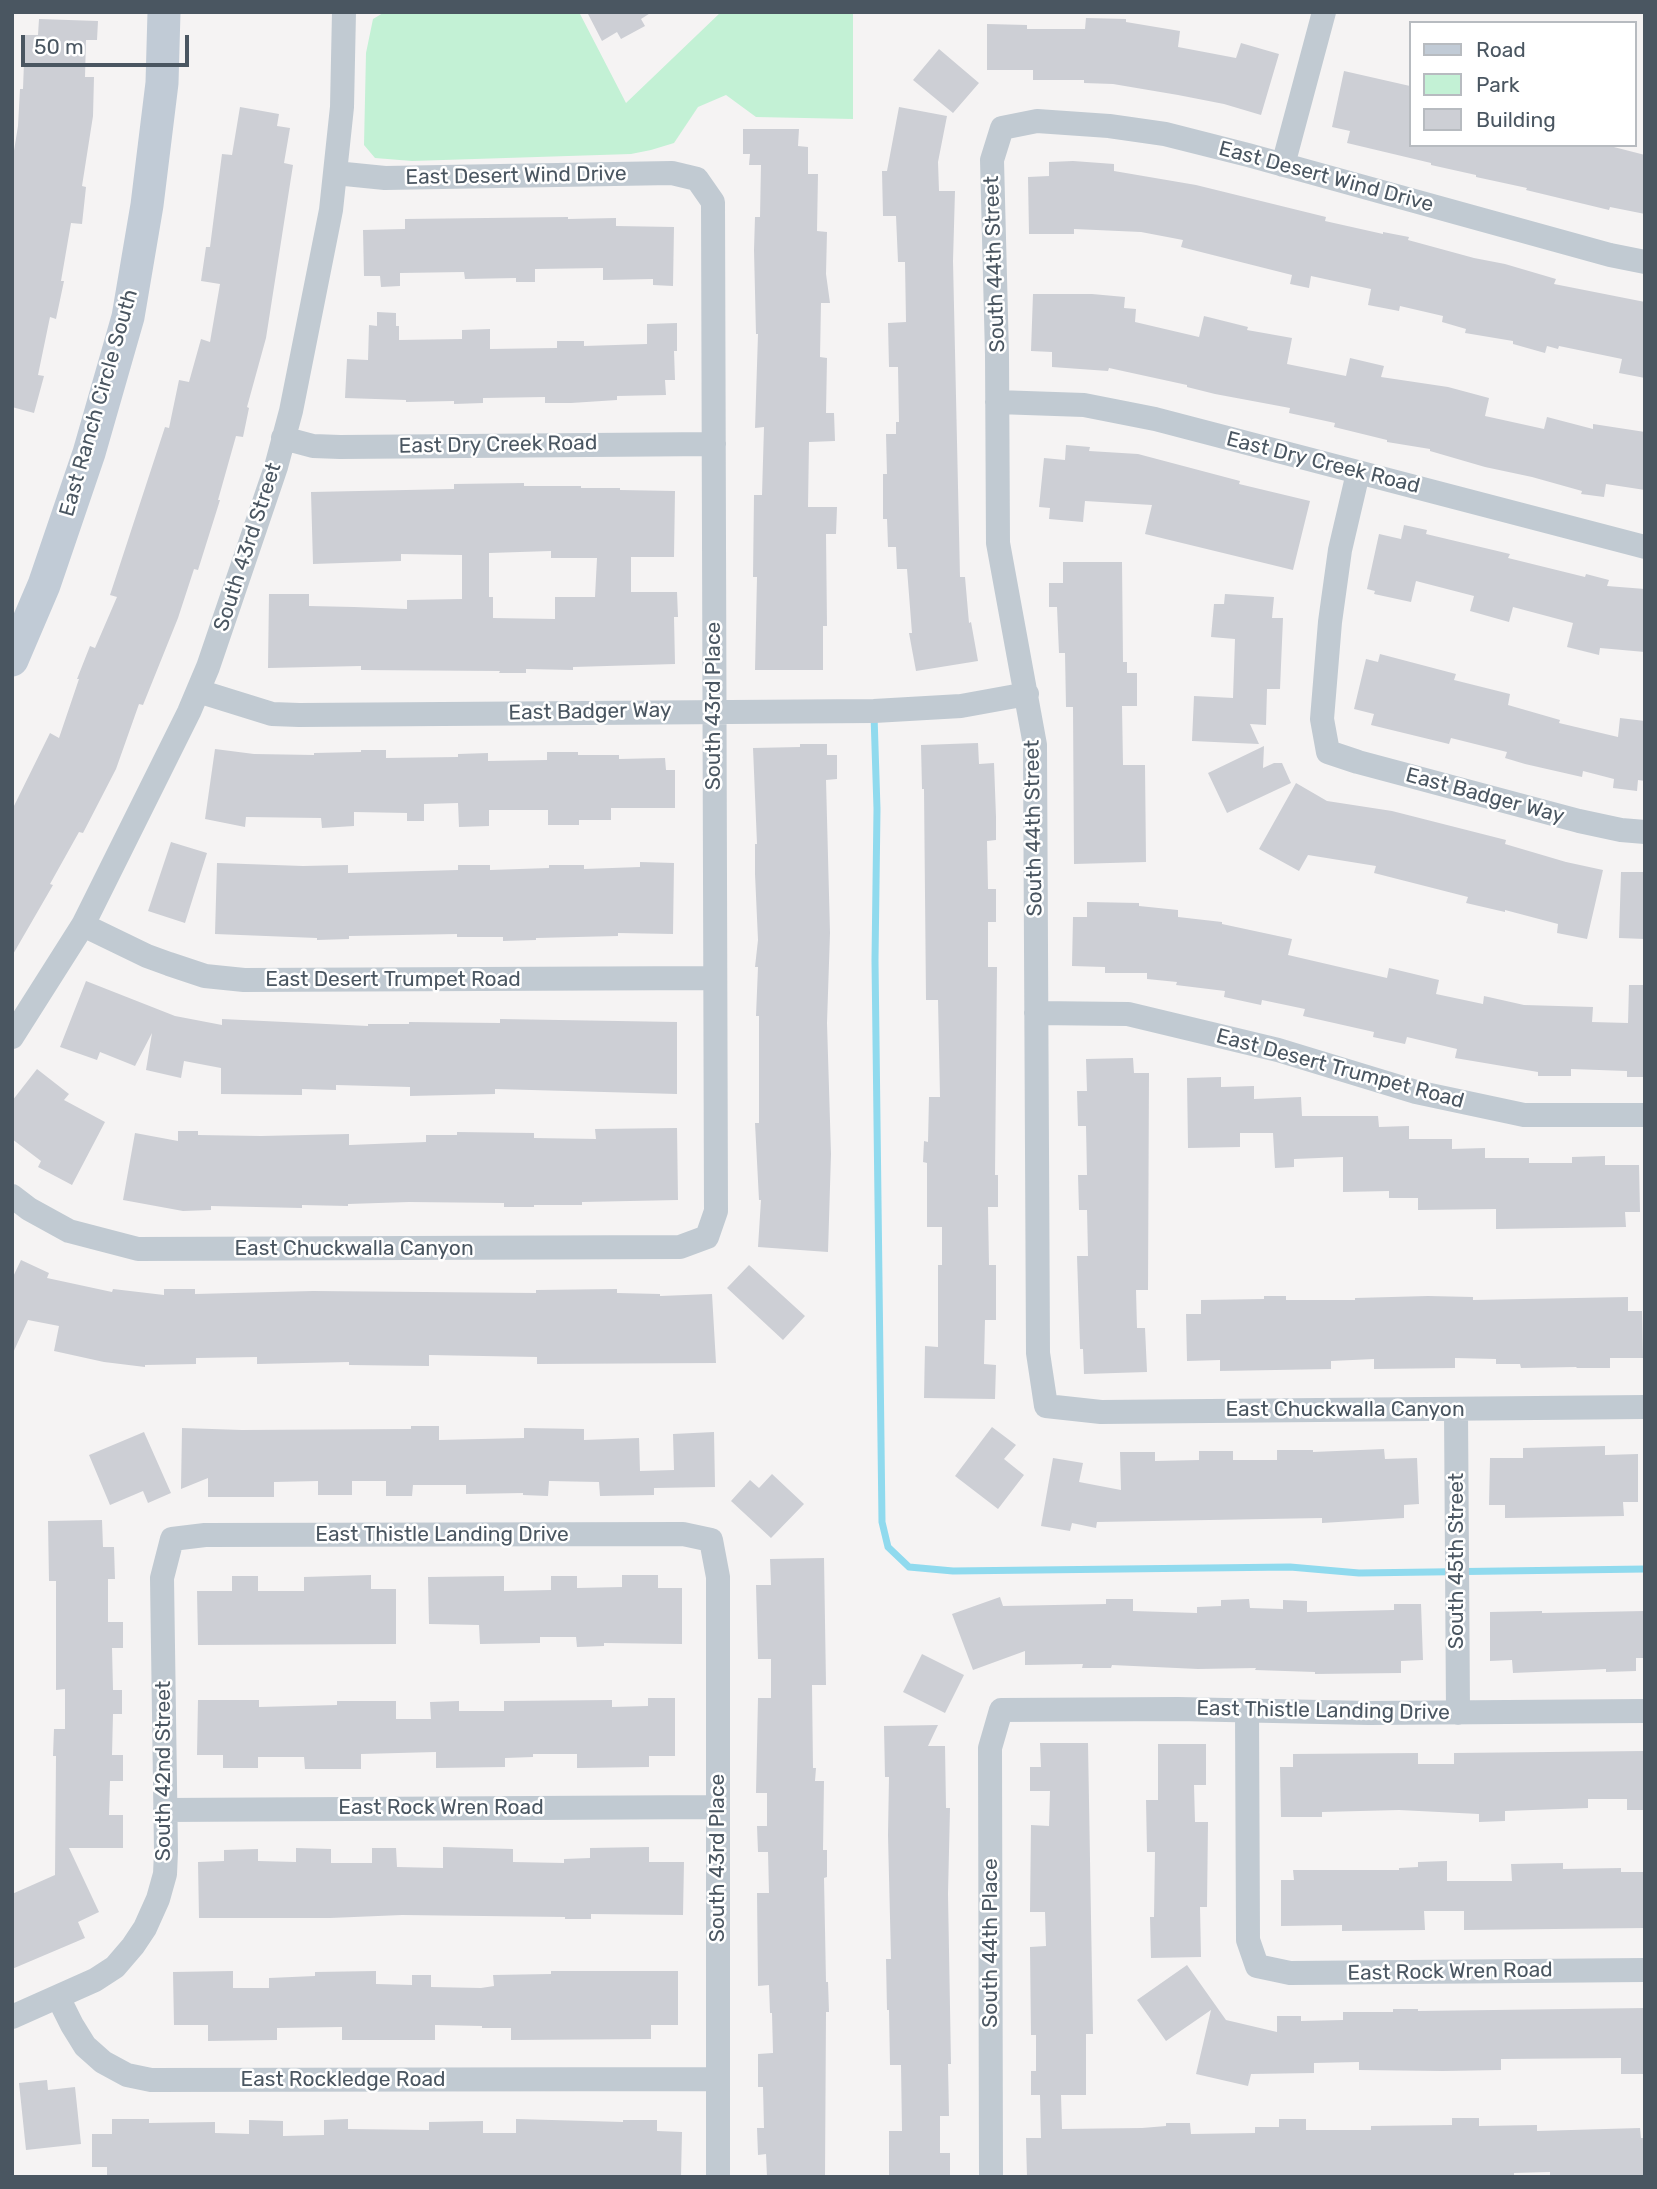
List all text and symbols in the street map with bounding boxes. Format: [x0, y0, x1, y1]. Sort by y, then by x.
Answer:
scale bar [24, 21, 192, 65]
legend [1408, 21, 1636, 147]
text: 50 m [34, 34, 84, 59]
text: Road [1476, 37, 1526, 62]
text: Park [1476, 72, 1520, 97]
text: Building [1476, 107, 1556, 132]
street label: East Desert Wind Drive [1216, 136, 1436, 218]
street label: East Desert Wind Drive [405, 161, 627, 191]
street label: South 44th Street [979, 175, 1011, 353]
street label: East Ranch Circle South [54, 286, 144, 520]
street label: East Dry Creek Road [1224, 427, 1422, 499]
street label: East Dry Creek Road [399, 431, 597, 459]
street label: South 43rd Street [209, 460, 287, 634]
street label: South 43rd Place [701, 622, 727, 790]
street label: East Badger Way [508, 698, 672, 726]
street label: South 44th Street [1020, 739, 1048, 917]
street label: East Badger Way [1403, 763, 1567, 829]
street label: East Desert Trumpet Road [265, 967, 521, 993]
street label: East Desert Trumpet Road [1213, 1024, 1467, 1114]
street label: East Chuckwalla Canyon [234, 1236, 474, 1262]
street label: East Chuckwalla Canyon [1225, 1397, 1465, 1423]
street label: South 45th Street [1444, 1473, 1470, 1649]
street label: East Thistle Landing Drive [315, 1522, 569, 1548]
street label: South 42nd Street [151, 1681, 177, 1861]
street label: East Thistle Landing Drive [1196, 1696, 1450, 1726]
street label: South 43rd Place [705, 1774, 731, 1942]
street label: East Rock Wren Road [338, 1795, 544, 1821]
street label: South 44th Place [978, 1858, 1004, 2028]
street label: East Rock Wren Road [1347, 1958, 1553, 1986]
street label: East Rockledge Road [240, 2067, 446, 2093]

